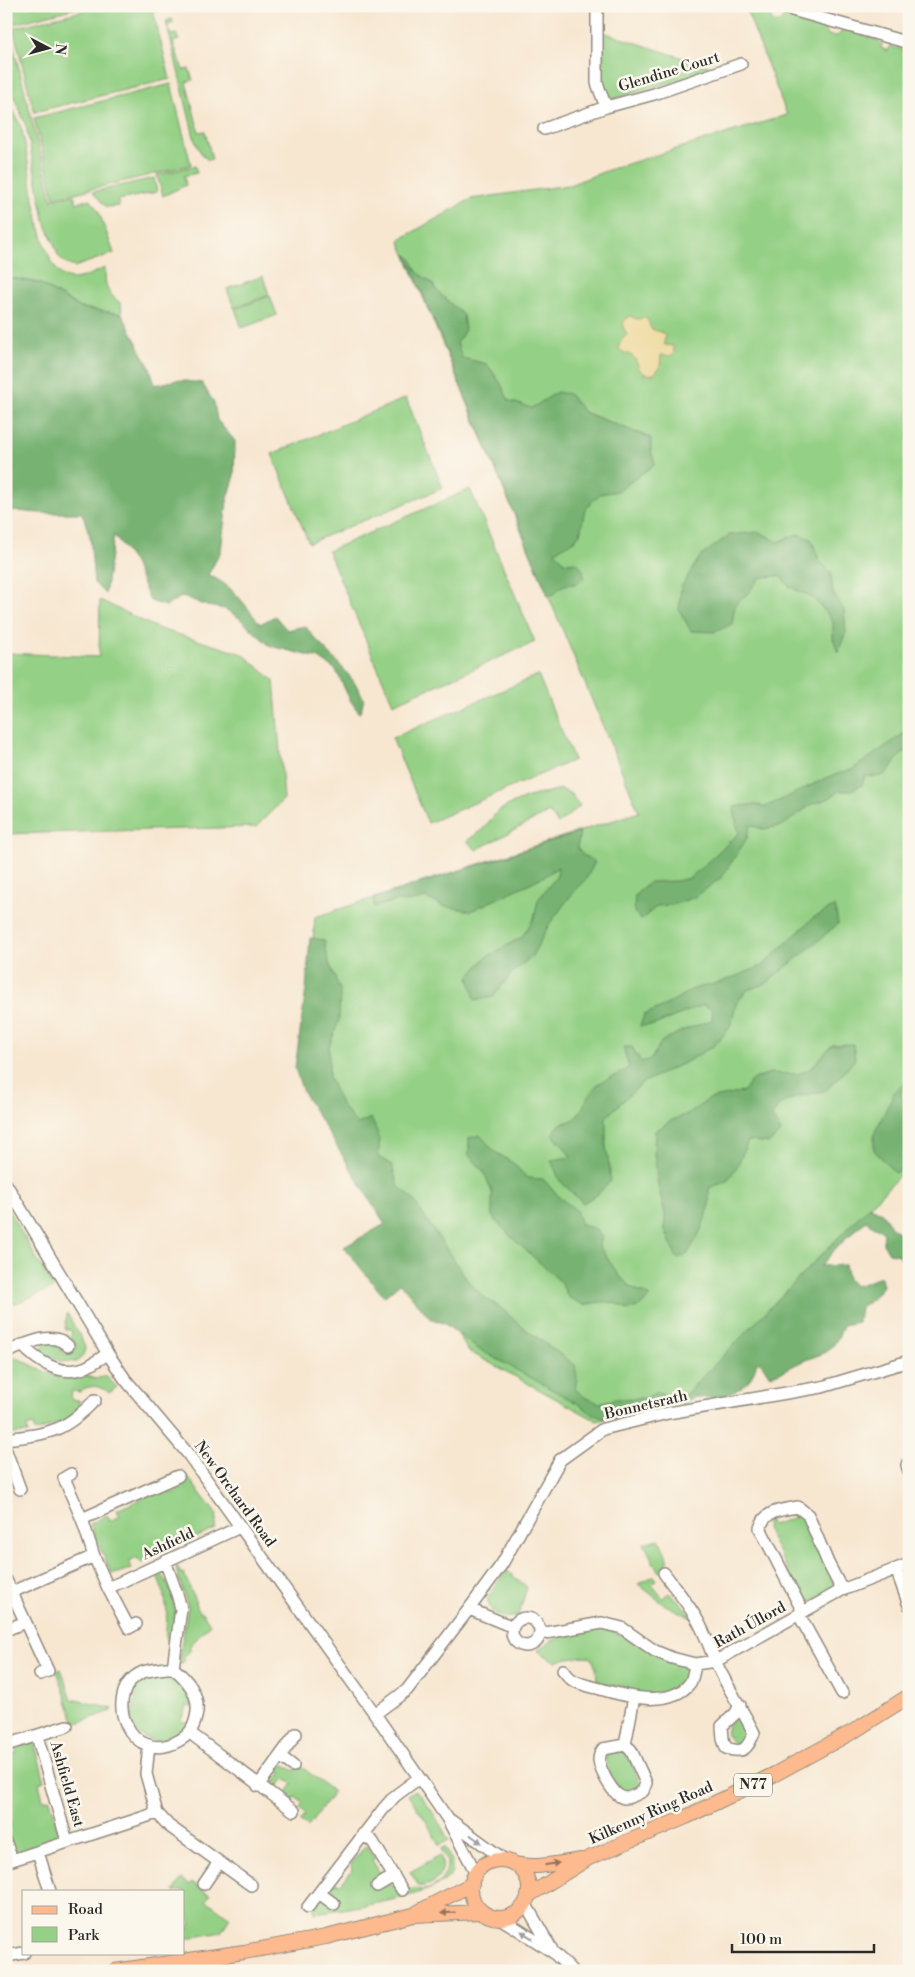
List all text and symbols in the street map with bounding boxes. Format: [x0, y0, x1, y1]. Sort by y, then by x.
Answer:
north arrow [22, 22, 72, 72]
text: N [50, 43, 69, 56]
street label: Glendine Court [616, 47, 722, 96]
street label: Bonnetsrath [602, 1386, 689, 1424]
street label: New Orchard Road [190, 1437, 280, 1551]
street label: Ashfield [138, 1523, 198, 1565]
street label: Rath Úllord [710, 1596, 790, 1652]
street label: Ashfield East [45, 1738, 89, 1830]
road number: N77 [734, 1774, 772, 1796]
street label: Kilkenny Ring Road [586, 1777, 716, 1849]
one-way arrow [470, 1834, 483, 1844]
one-way arrow [544, 1860, 560, 1868]
legend [22, 1890, 185, 1954]
text: Road [68, 1900, 103, 1919]
one-way arrow [439, 1910, 455, 1918]
scale bar [732, 1922, 875, 1954]
text: Park [68, 1926, 100, 1945]
one-way arrow [520, 1930, 533, 1940]
text: 100 m [740, 1930, 782, 1949]

